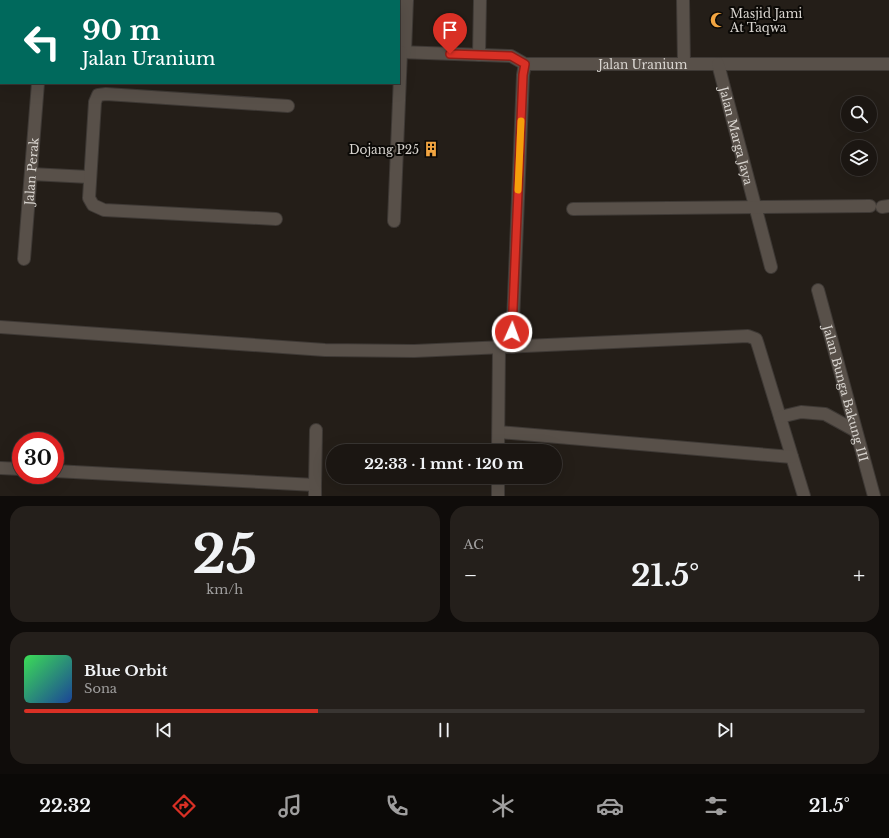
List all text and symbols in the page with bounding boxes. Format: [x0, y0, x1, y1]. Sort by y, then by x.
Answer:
place label: Masjid Jami At Taqwa [729, 6, 802, 35]
mosque icon: Masjid Jami At Taqwa [709, 11, 727, 29]
text: 90 m [82, 13, 160, 48]
pin [433, 13, 467, 54]
icon: left [16, 16, 68, 68]
icon: arrive [439, 19, 461, 41]
text: Jalan Uranium [82, 48, 215, 70]
street label: Jalan Uranium [596, 57, 687, 72]
street label: Jalan Marga Jaya [716, 83, 757, 187]
map controls [841, 96, 877, 176]
button: search [841, 96, 877, 132]
street label: Jalan Perak [21, 136, 41, 208]
building icon: Dojang P25 [422, 140, 440, 158]
button: layers [841, 140, 877, 176]
place label: Dojang P25 [349, 142, 419, 157]
position arrow [491, 311, 533, 353]
street label: Jalan Bunga Bakung III [820, 321, 872, 463]
speed limit sign: 30 [12, 432, 64, 484]
text: 22:33 · 1 mnt · 120 m [364, 454, 524, 473]
text: 25 [192, 523, 257, 587]
text: AC [464, 536, 484, 553]
text: 21.5° [631, 557, 699, 594]
text: − [464, 562, 477, 589]
text: + [853, 562, 865, 589]
text: km/h [206, 581, 243, 598]
text: Blue Orbit [84, 661, 167, 680]
text: Sona [84, 680, 117, 697]
icon: previous [153, 719, 175, 741]
icon: pause [433, 719, 455, 741]
icon: next [714, 719, 736, 741]
icon: directions [170, 792, 198, 820]
icon: music [276, 792, 304, 820]
icon: phone [383, 792, 411, 820]
icon: climate [489, 792, 517, 820]
icon: car [596, 792, 624, 820]
icon: filters [702, 792, 730, 820]
text: 22:32 [39, 795, 91, 817]
text: 21.5° [809, 795, 850, 817]

